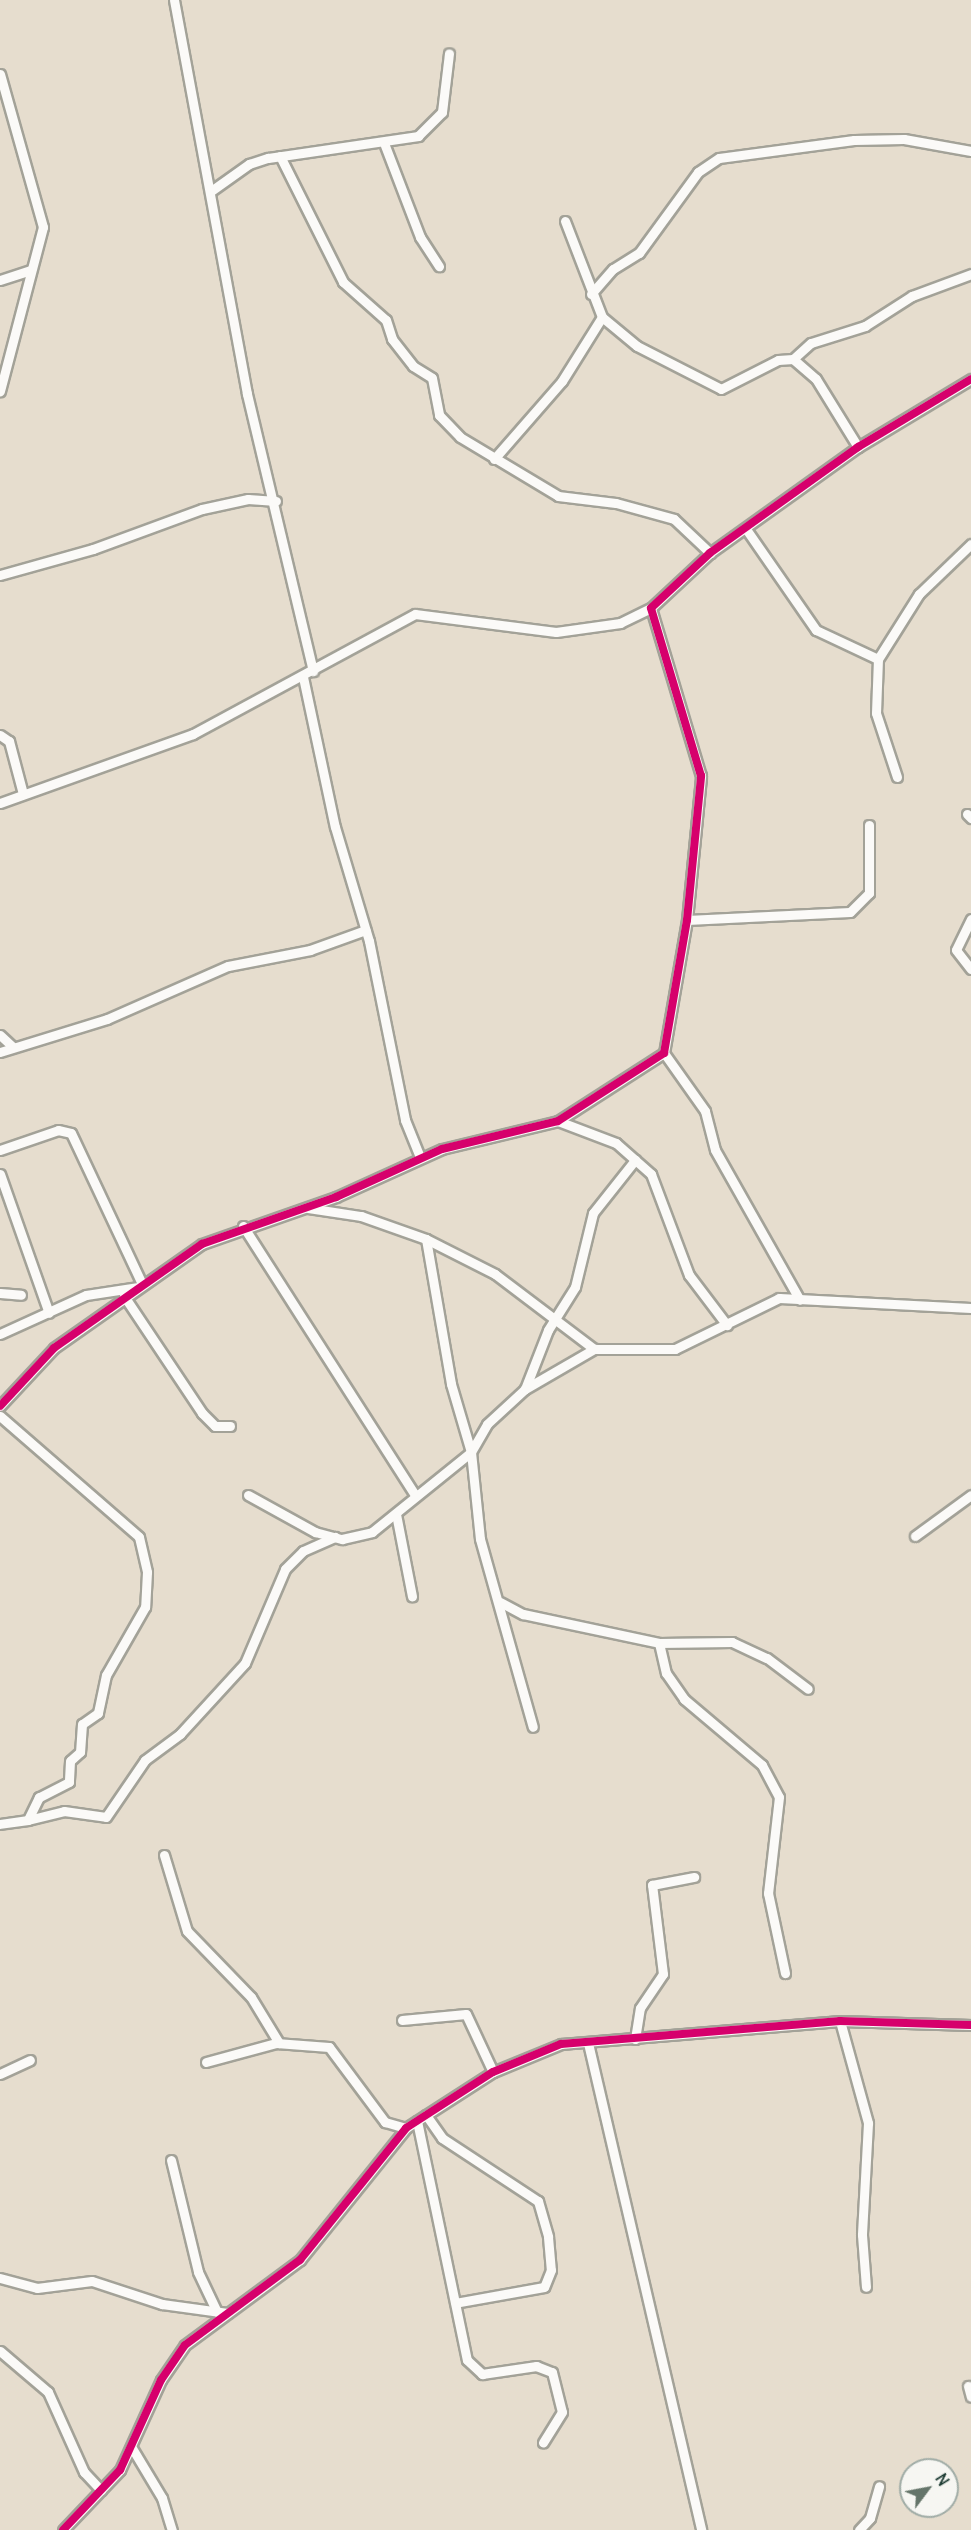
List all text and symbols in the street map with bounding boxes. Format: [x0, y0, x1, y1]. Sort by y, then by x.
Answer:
north arrow [899, 2458, 959, 2518]
text: N [931, 2470, 954, 2490]

